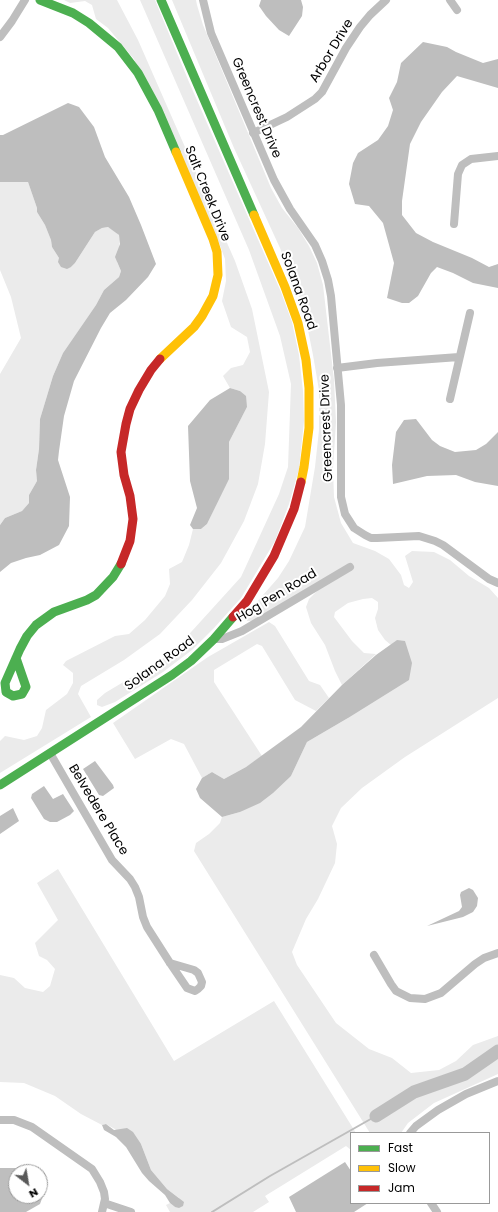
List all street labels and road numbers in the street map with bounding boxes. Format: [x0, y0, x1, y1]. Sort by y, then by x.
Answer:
street label: Arbor Drive [307, 16, 357, 86]
street label: Greencrest Drive [228, 55, 284, 161]
street label: Salt Creek Drive [181, 144, 233, 244]
street label: Solana Road [277, 250, 319, 332]
street label: Greencrest Drive [317, 374, 337, 482]
street label: Hog Pen Road [234, 566, 320, 626]
street label: Solana Road [122, 633, 198, 695]
street label: Belvedere Place [65, 762, 131, 858]

